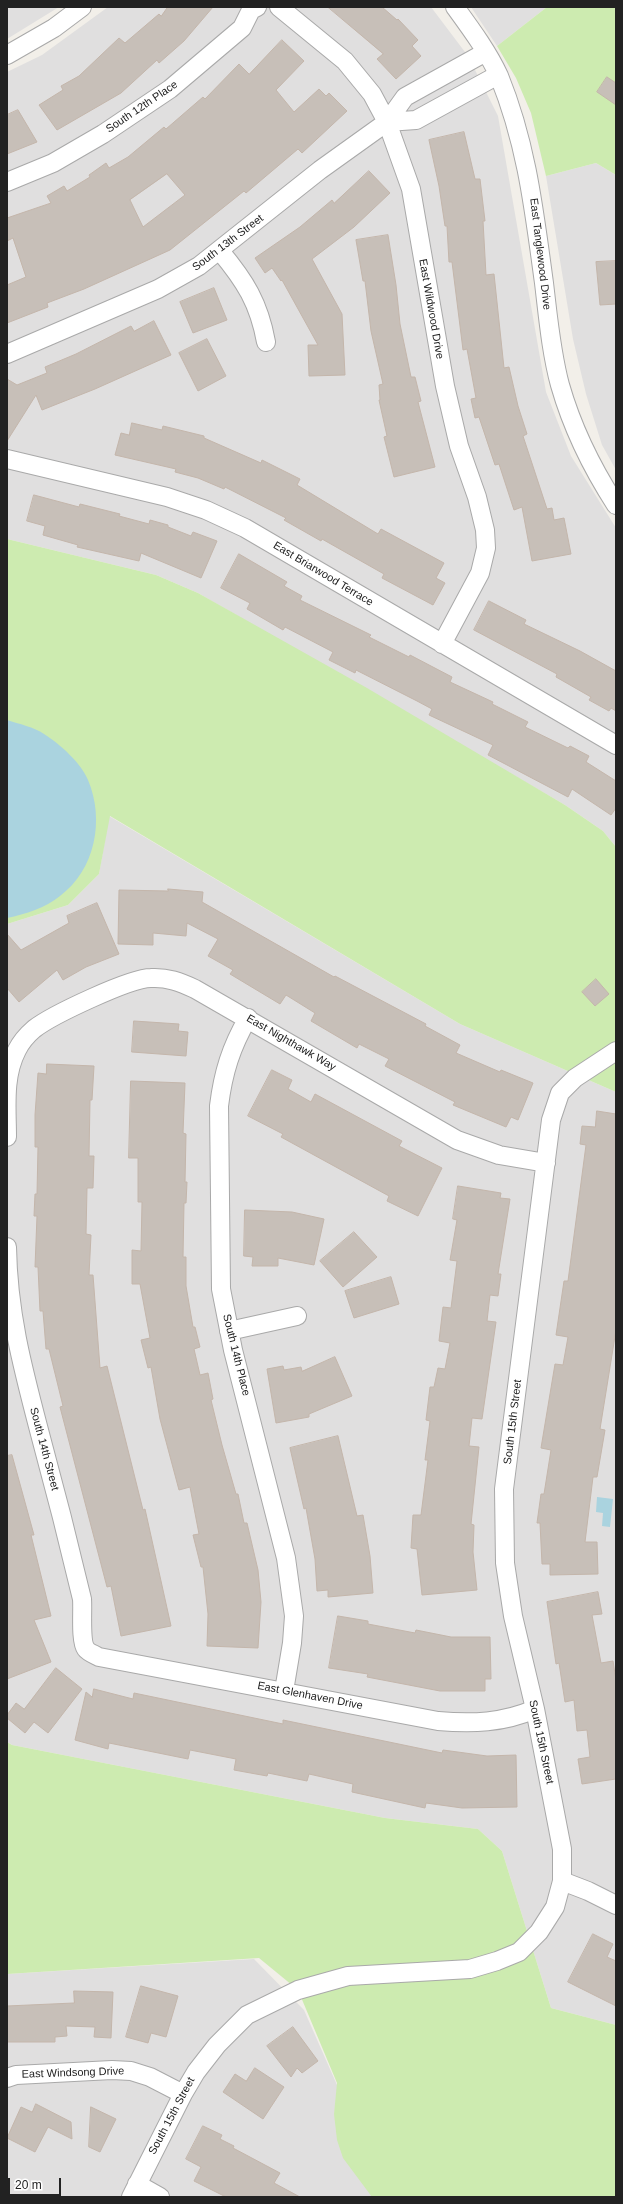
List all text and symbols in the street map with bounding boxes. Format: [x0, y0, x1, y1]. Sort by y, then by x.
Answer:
street label: South 12th Place [104, 78, 180, 136]
street label: East Tanglewood Drive [527, 197, 553, 311]
street label: South 13th Street [190, 212, 266, 274]
street label: East Wildwood Drive [416, 258, 446, 360]
street label: East Briarwood Terrace [271, 539, 375, 609]
street label: East Nighthawk Way [244, 1012, 338, 1074]
street label: South 14th Place [219, 1313, 253, 1397]
street label: South 15th Street [501, 1379, 525, 1465]
street label: South 14th Street [27, 1406, 61, 1492]
street label: East Glenhaven Drive [256, 1679, 364, 1713]
street label: South 15th Street [526, 1699, 556, 1785]
street label: East Windsong Drive [21, 2065, 125, 2081]
street label: South 15th Street [146, 2075, 198, 2157]
scale bar [10, 2170, 63, 2196]
text: 20 m [15, 2178, 42, 2192]

